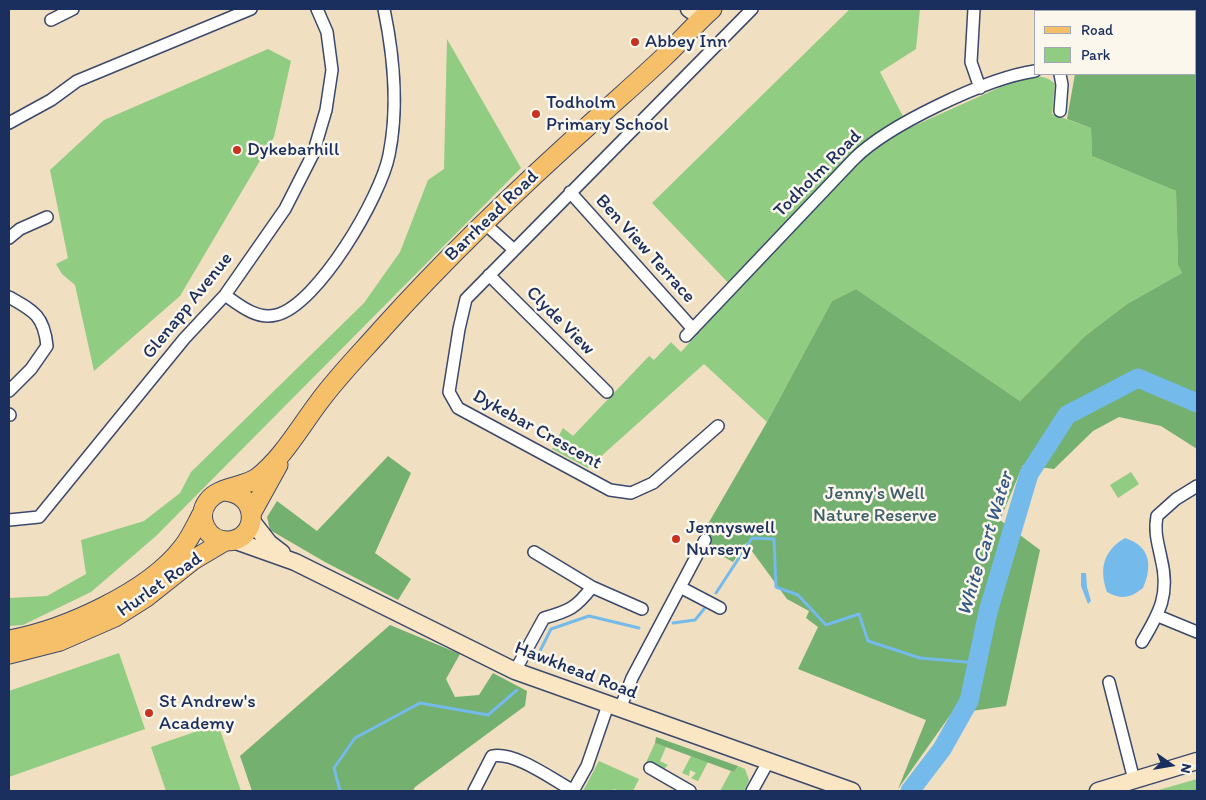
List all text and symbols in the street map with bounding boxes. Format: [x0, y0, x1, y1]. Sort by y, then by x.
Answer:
legend [1034, 10, 1196, 75]
text: Road [1081, 21, 1113, 39]
place label: Abbey Inn [645, 31, 727, 53]
marker: Abbey Inn [629, 36, 641, 48]
text: Park [1081, 46, 1111, 64]
place label: Todholm Primary School [546, 92, 669, 136]
marker: Todholm Primary School [530, 108, 542, 120]
street label: Todholm Road [769, 125, 867, 223]
place label: Dykebarhill [247, 139, 339, 161]
marker: Dykebarhill [231, 144, 243, 156]
street label: Barrhead Road [440, 166, 544, 266]
street label: Ben View Terrace [590, 190, 700, 308]
street label: Glenapp Avenue [138, 248, 238, 364]
street label: Clyde View [521, 282, 599, 360]
street label: Dykebar Crescent [468, 385, 606, 475]
water label: White Cart Water [953, 469, 1019, 619]
park label: Jenny's Well Nature Reserve [813, 483, 937, 527]
place label: Jennyswell Nursery [686, 517, 775, 561]
marker: Jennyswell Nursery [670, 533, 682, 545]
street label: Hurlet Road [113, 548, 207, 622]
street label: Hawkhead Road [511, 637, 641, 705]
place label: St Andrew's Academy [159, 691, 256, 735]
marker: St Andrew's Academy [143, 707, 155, 719]
north arrow [1146, 740, 1196, 790]
text: N [1177, 762, 1195, 775]

